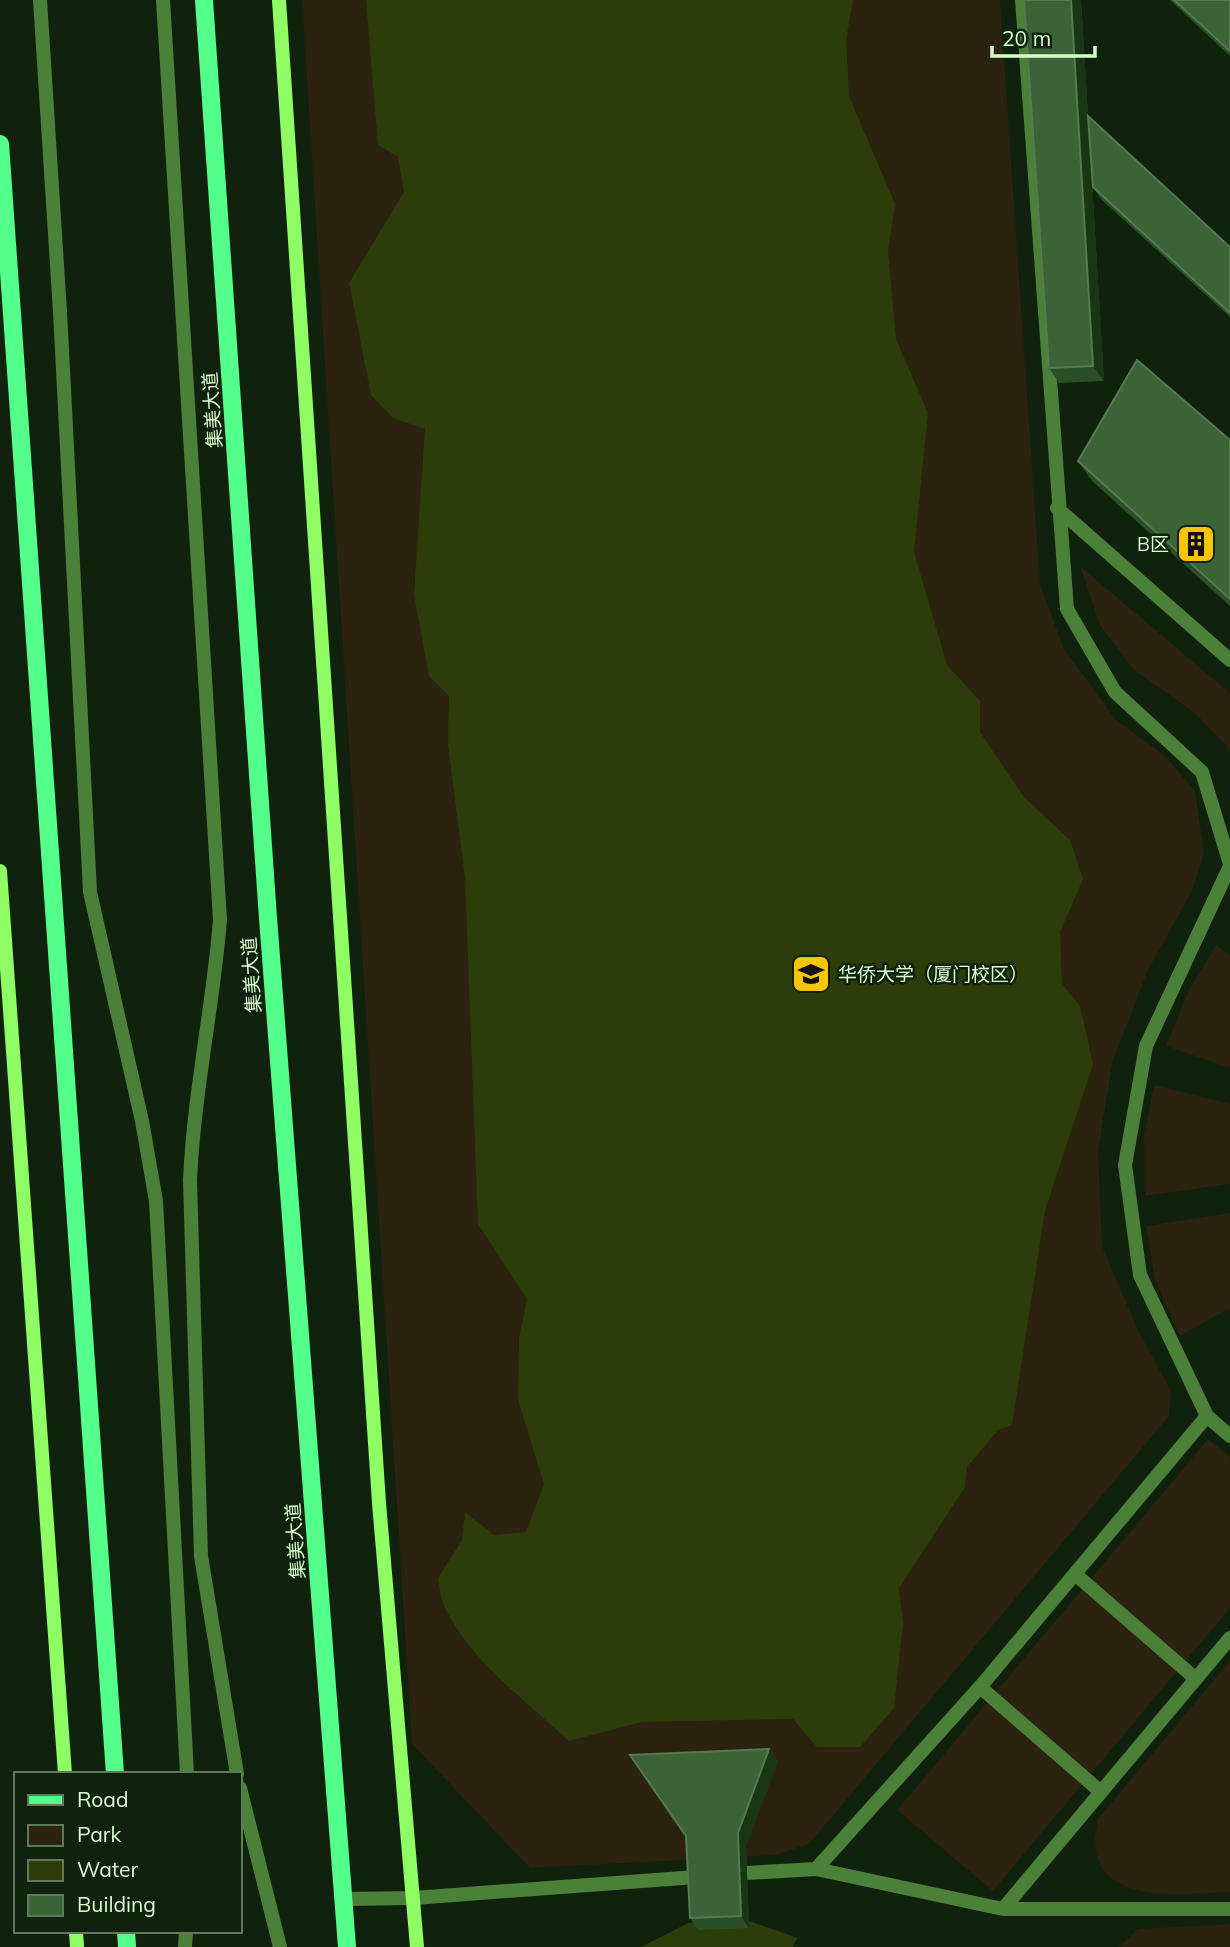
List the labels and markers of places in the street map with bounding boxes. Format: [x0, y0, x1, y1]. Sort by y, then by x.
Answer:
building icon: B区 [1175, 523, 1217, 565]
place label: B区 [1137, 532, 1169, 556]
school or university icon: 华侨大学（厦门校区） [790, 953, 832, 995]
place label: 华侨大学（厦门校区） [838, 962, 1028, 986]

